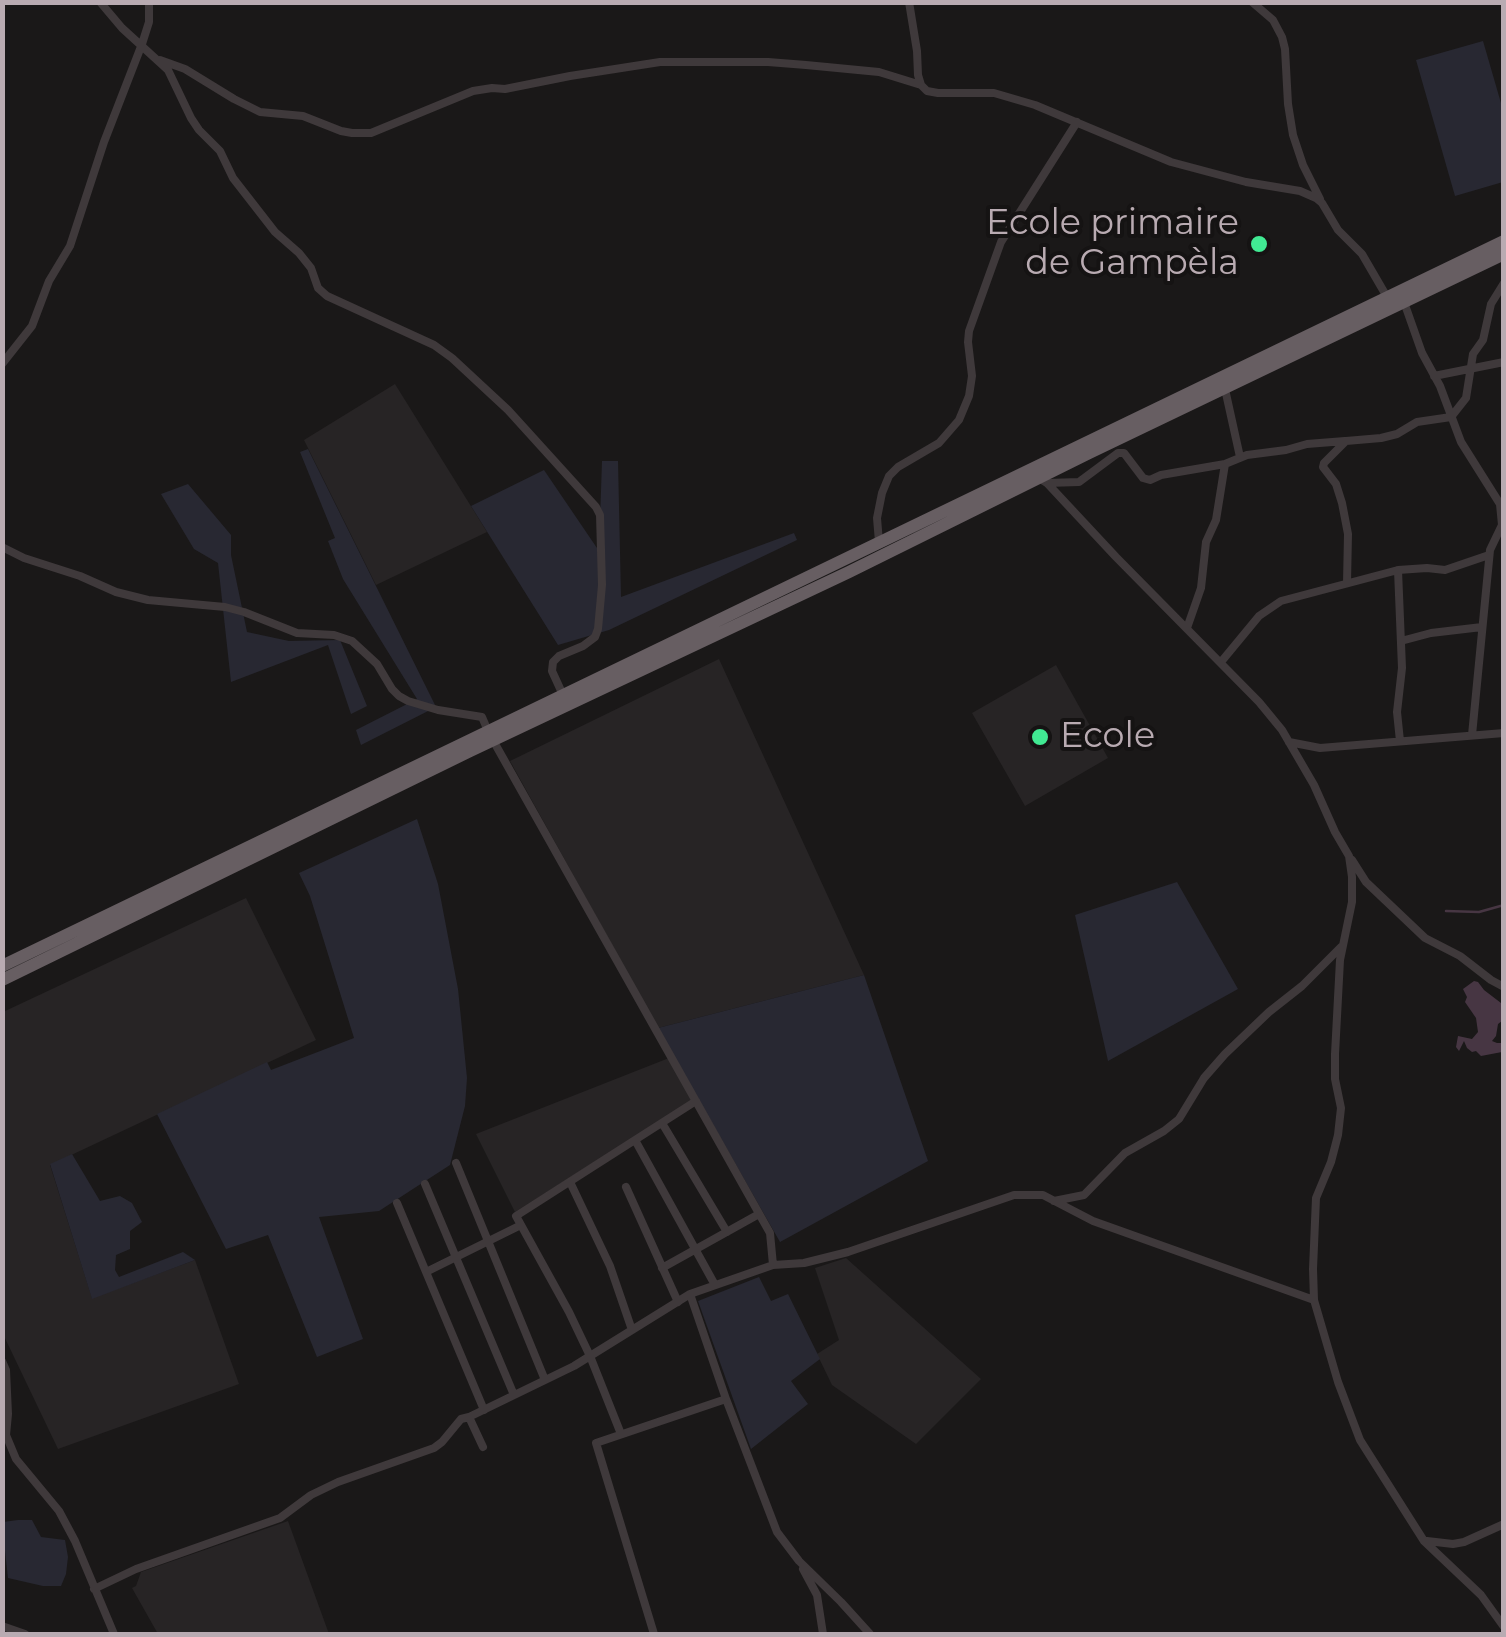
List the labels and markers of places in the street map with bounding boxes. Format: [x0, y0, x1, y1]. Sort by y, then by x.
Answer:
place label: Ecole primaire de Gampèla [986, 203, 1239, 285]
marker: Ecole primaire de Gampèla [1248, 233, 1270, 255]
place label: Ecole [1060, 716, 1155, 758]
marker: Ecole [1029, 726, 1051, 748]

